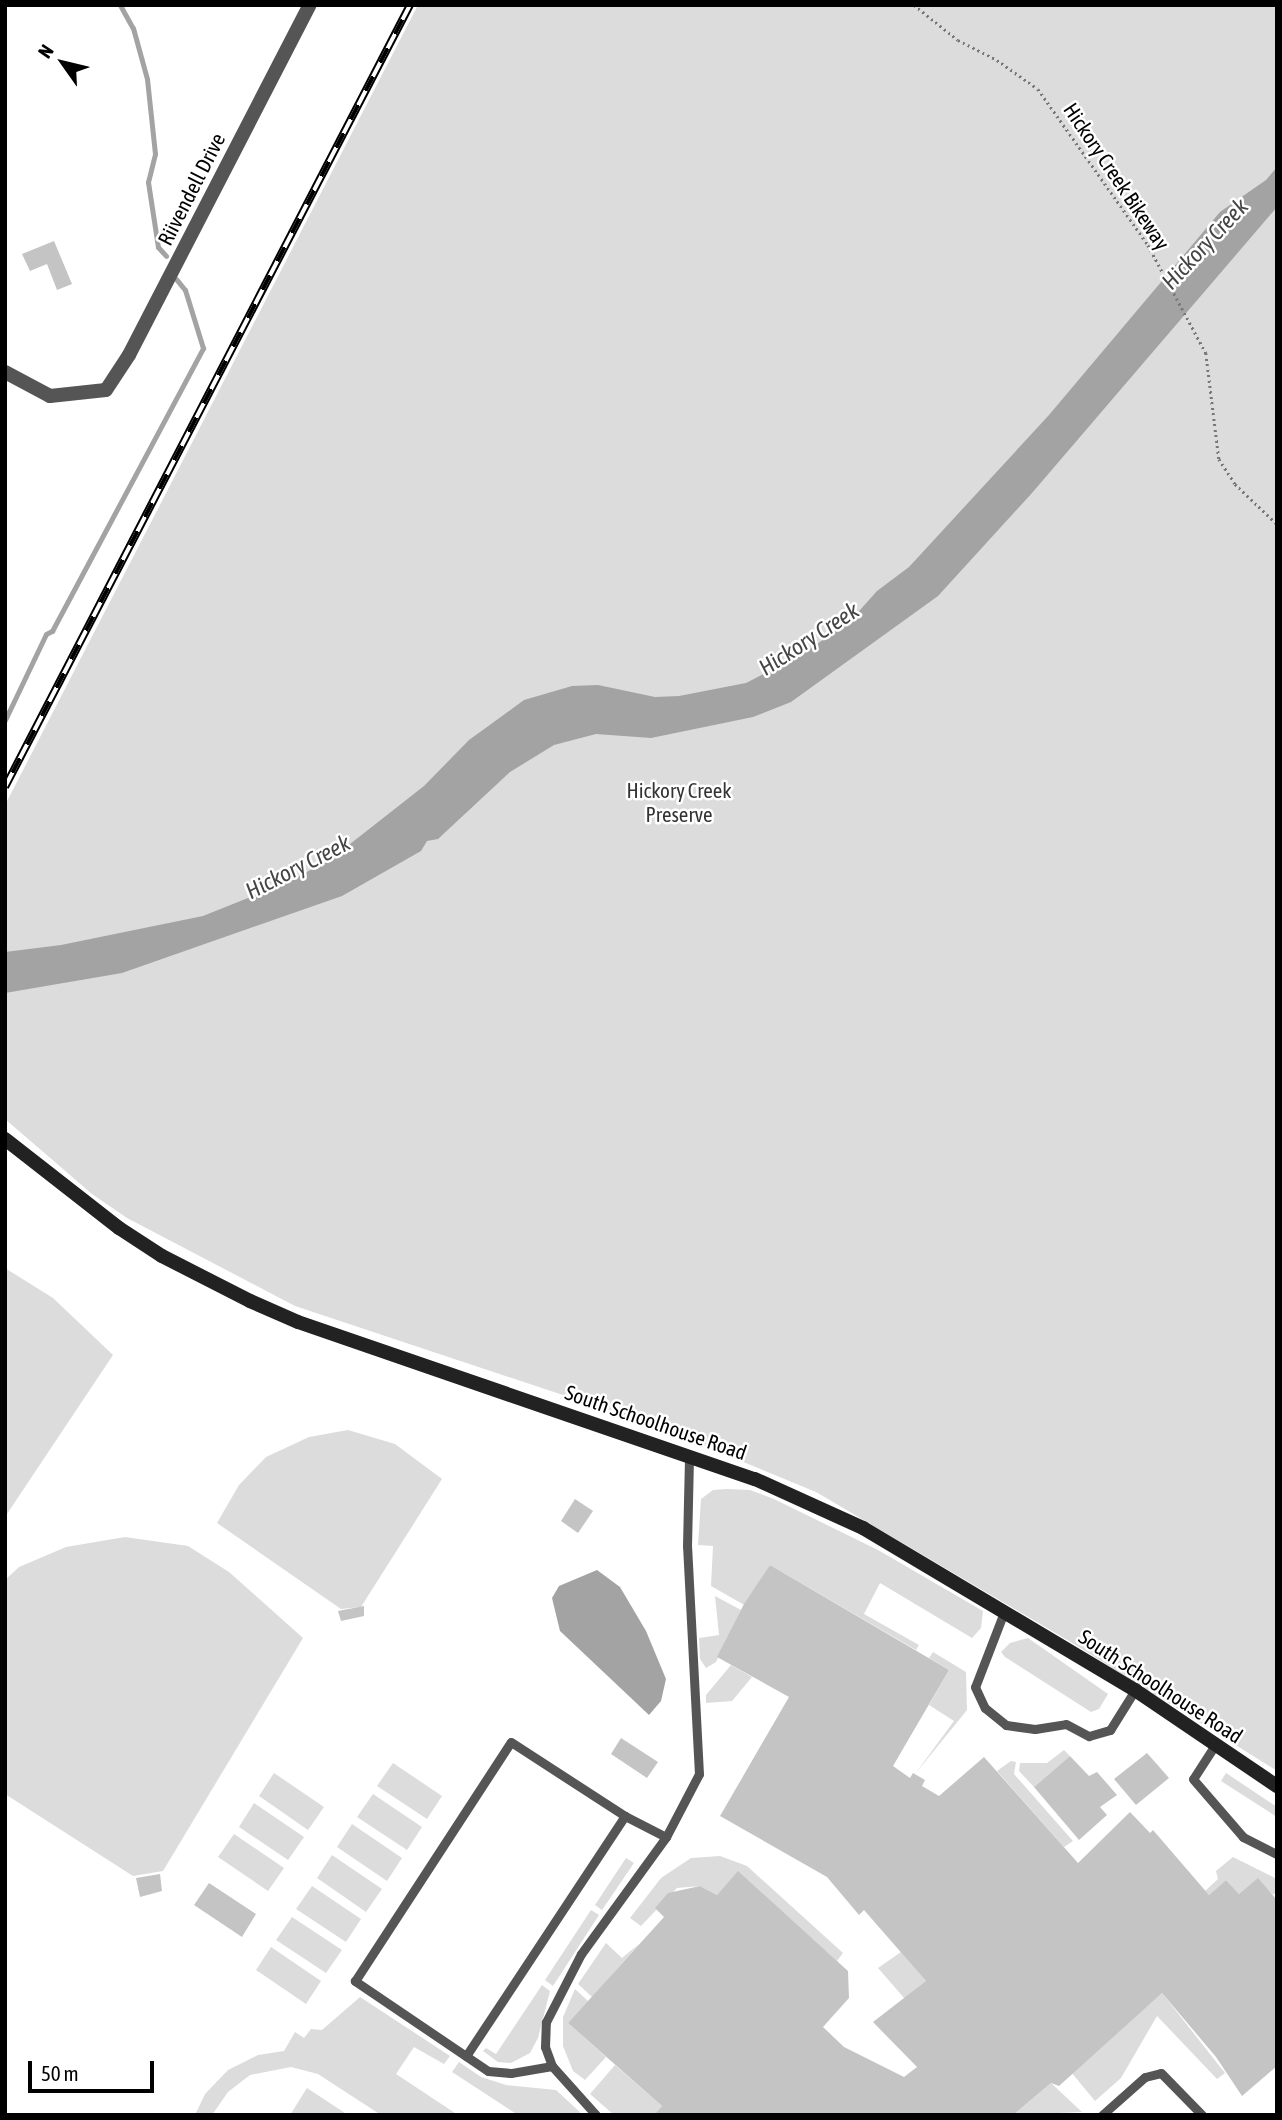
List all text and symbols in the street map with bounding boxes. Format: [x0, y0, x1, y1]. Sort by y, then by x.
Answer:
north arrow [28, 28, 98, 98]
text: N [33, 40, 58, 62]
street label: Hickory Creek Bikeway [1059, 98, 1175, 254]
street label: Riivendell Drive [152, 129, 230, 249]
water label: Hickory Creek [1156, 193, 1254, 295]
water label: Hickory Creek [754, 596, 864, 682]
park label: Hickory Creek Preserve [626, 777, 732, 827]
water label: Hickory Creek [241, 829, 355, 905]
street label: South Schoolhouse Road [562, 1379, 750, 1465]
street label: South Schoolhouse Road [1074, 1624, 1248, 1748]
scale bar [32, 2046, 158, 2090]
text: 50 m [41, 2061, 79, 2085]

